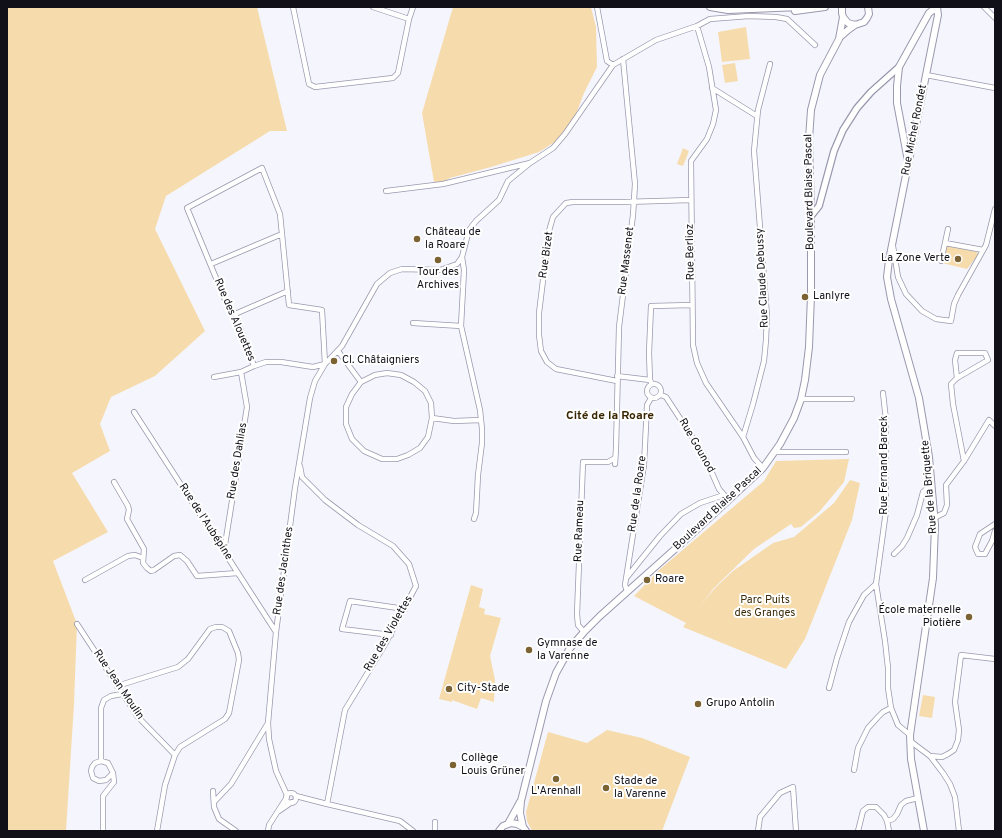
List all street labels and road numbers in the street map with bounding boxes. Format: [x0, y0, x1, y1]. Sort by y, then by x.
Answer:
street label: Rue Michel Rondet [900, 83, 930, 177]
street label: Boulevard Blaise Pascal [802, 134, 818, 250]
street label: Rue Berlioz [684, 224, 698, 280]
street label: Rue Massenet [616, 226, 638, 296]
street label: Rue Claude Debussy [754, 228, 772, 328]
street label: Rue Bizet [537, 231, 557, 279]
street label: Rue des Alouettes [211, 276, 257, 364]
street label: Rue Fernand Bareck [878, 415, 892, 515]
street label: Rue Gounod [675, 416, 717, 476]
street label: Rue des Dahlias [225, 422, 251, 500]
street label: Rue de la Briquette [919, 440, 941, 534]
street label: Rue de la Roare [626, 455, 650, 533]
street label: Boulevard Blaise Pascal [671, 465, 765, 553]
street label: Rue de l'Aubépine [175, 481, 235, 563]
street label: Rue Rameau [572, 500, 588, 562]
street label: Rue des Jacinthes [271, 526, 297, 616]
street label: Rue des Violettes [362, 594, 416, 674]
street label: Rue Jean Moulin [90, 648, 146, 722]

